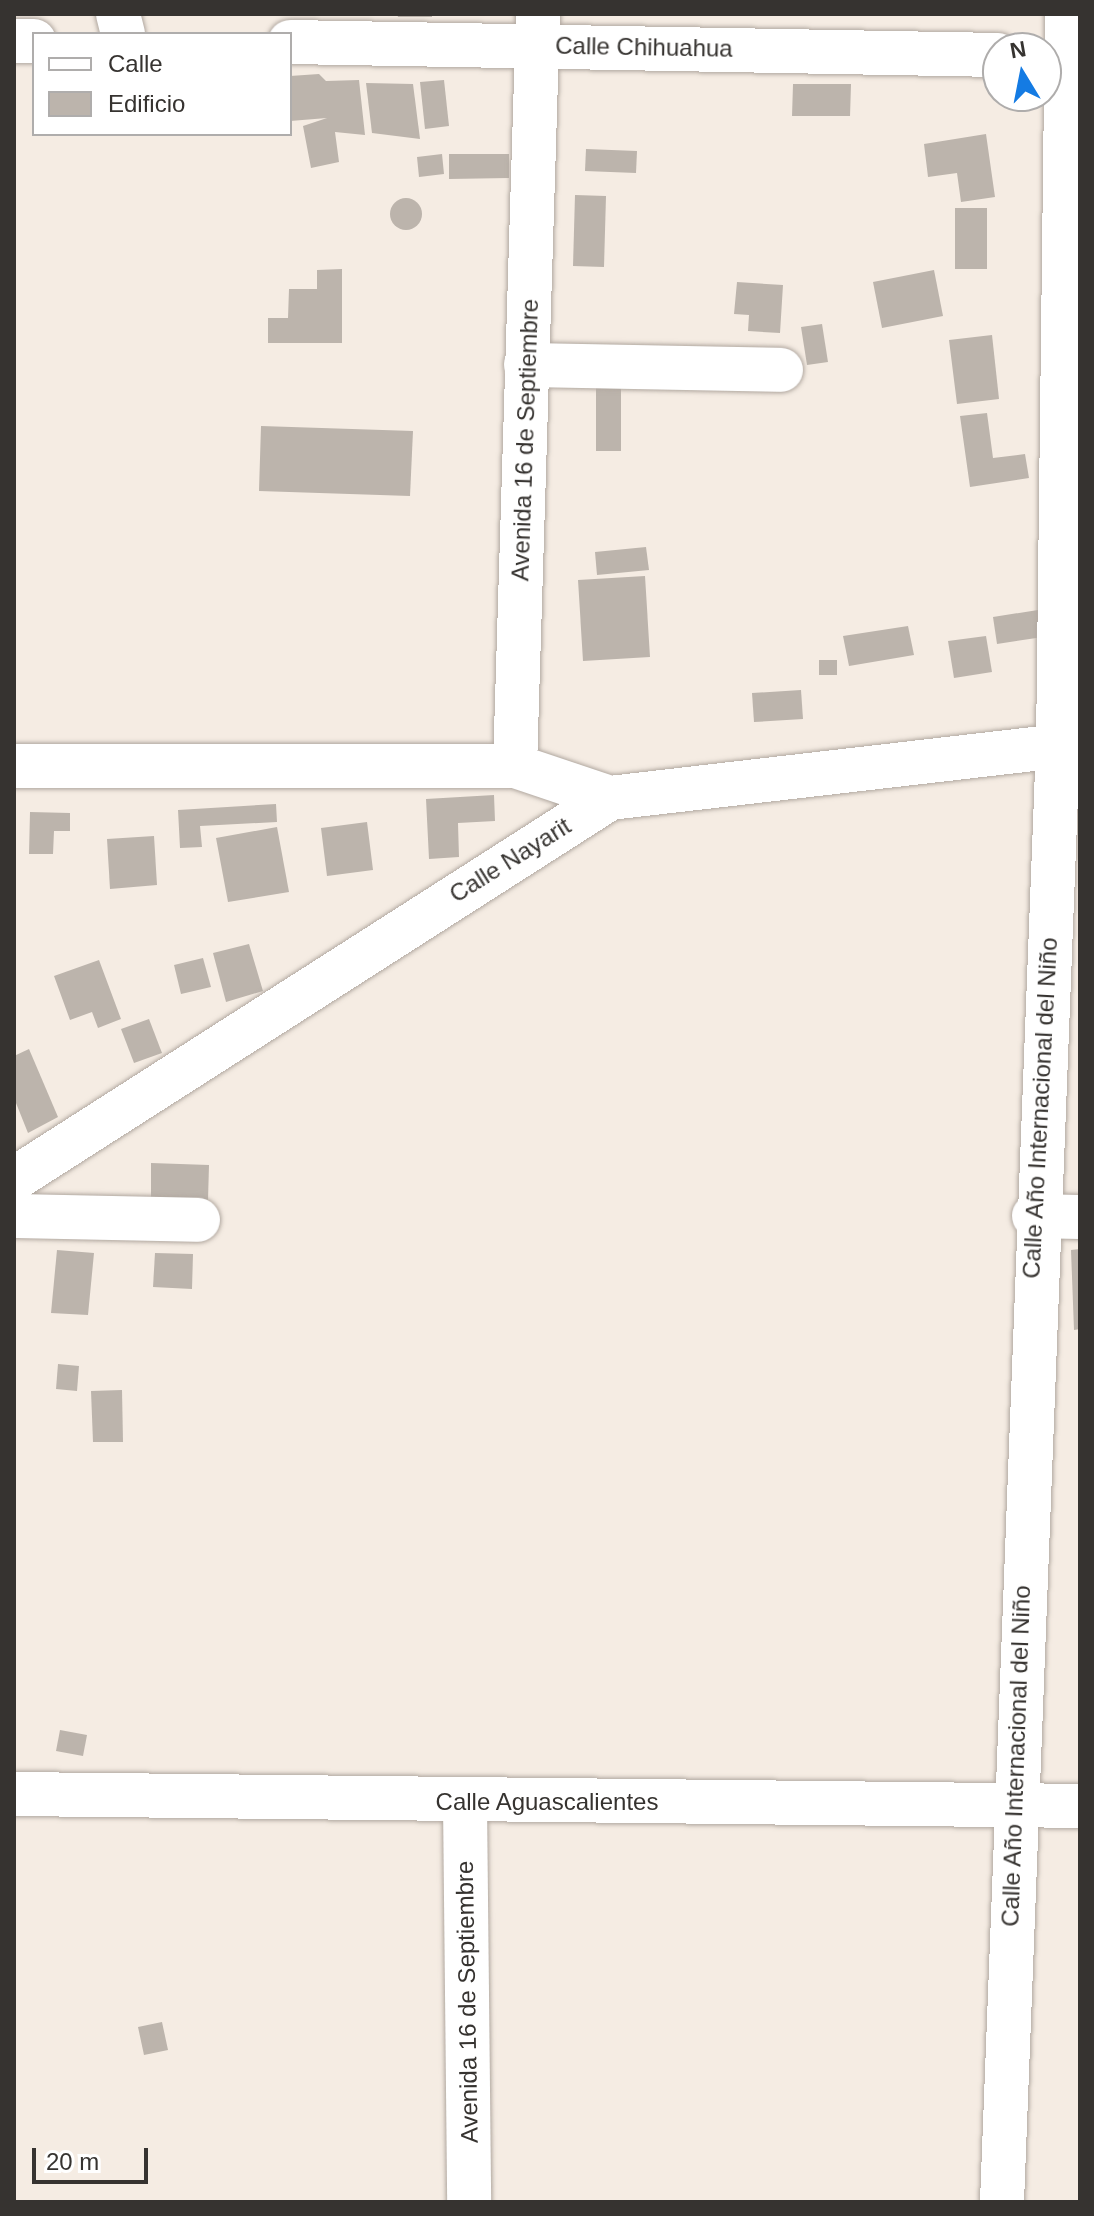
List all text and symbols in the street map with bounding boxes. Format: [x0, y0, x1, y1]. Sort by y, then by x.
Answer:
street label: Calle Chihuahua [555, 31, 733, 63]
legend [32, 32, 292, 136]
north arrow [982, 32, 1062, 112]
text: N [1008, 36, 1028, 64]
text: Calle [108, 50, 163, 77]
text: Edificio [108, 90, 185, 117]
street label: Avenida 16 de Septiembre [506, 298, 544, 582]
street label: Calle Nayarit [444, 811, 576, 909]
street label: Calle Año Internacional del Niño [1017, 936, 1063, 1280]
street label: Calle Año Internacional del Niño [996, 1584, 1036, 1928]
street label: Calle Aguascalientes [435, 1788, 659, 1816]
street label: Avenida 16 de Septiembre [450, 1861, 484, 2143]
scale bar [36, 2132, 152, 2182]
text: 20 m [46, 2148, 99, 2175]

